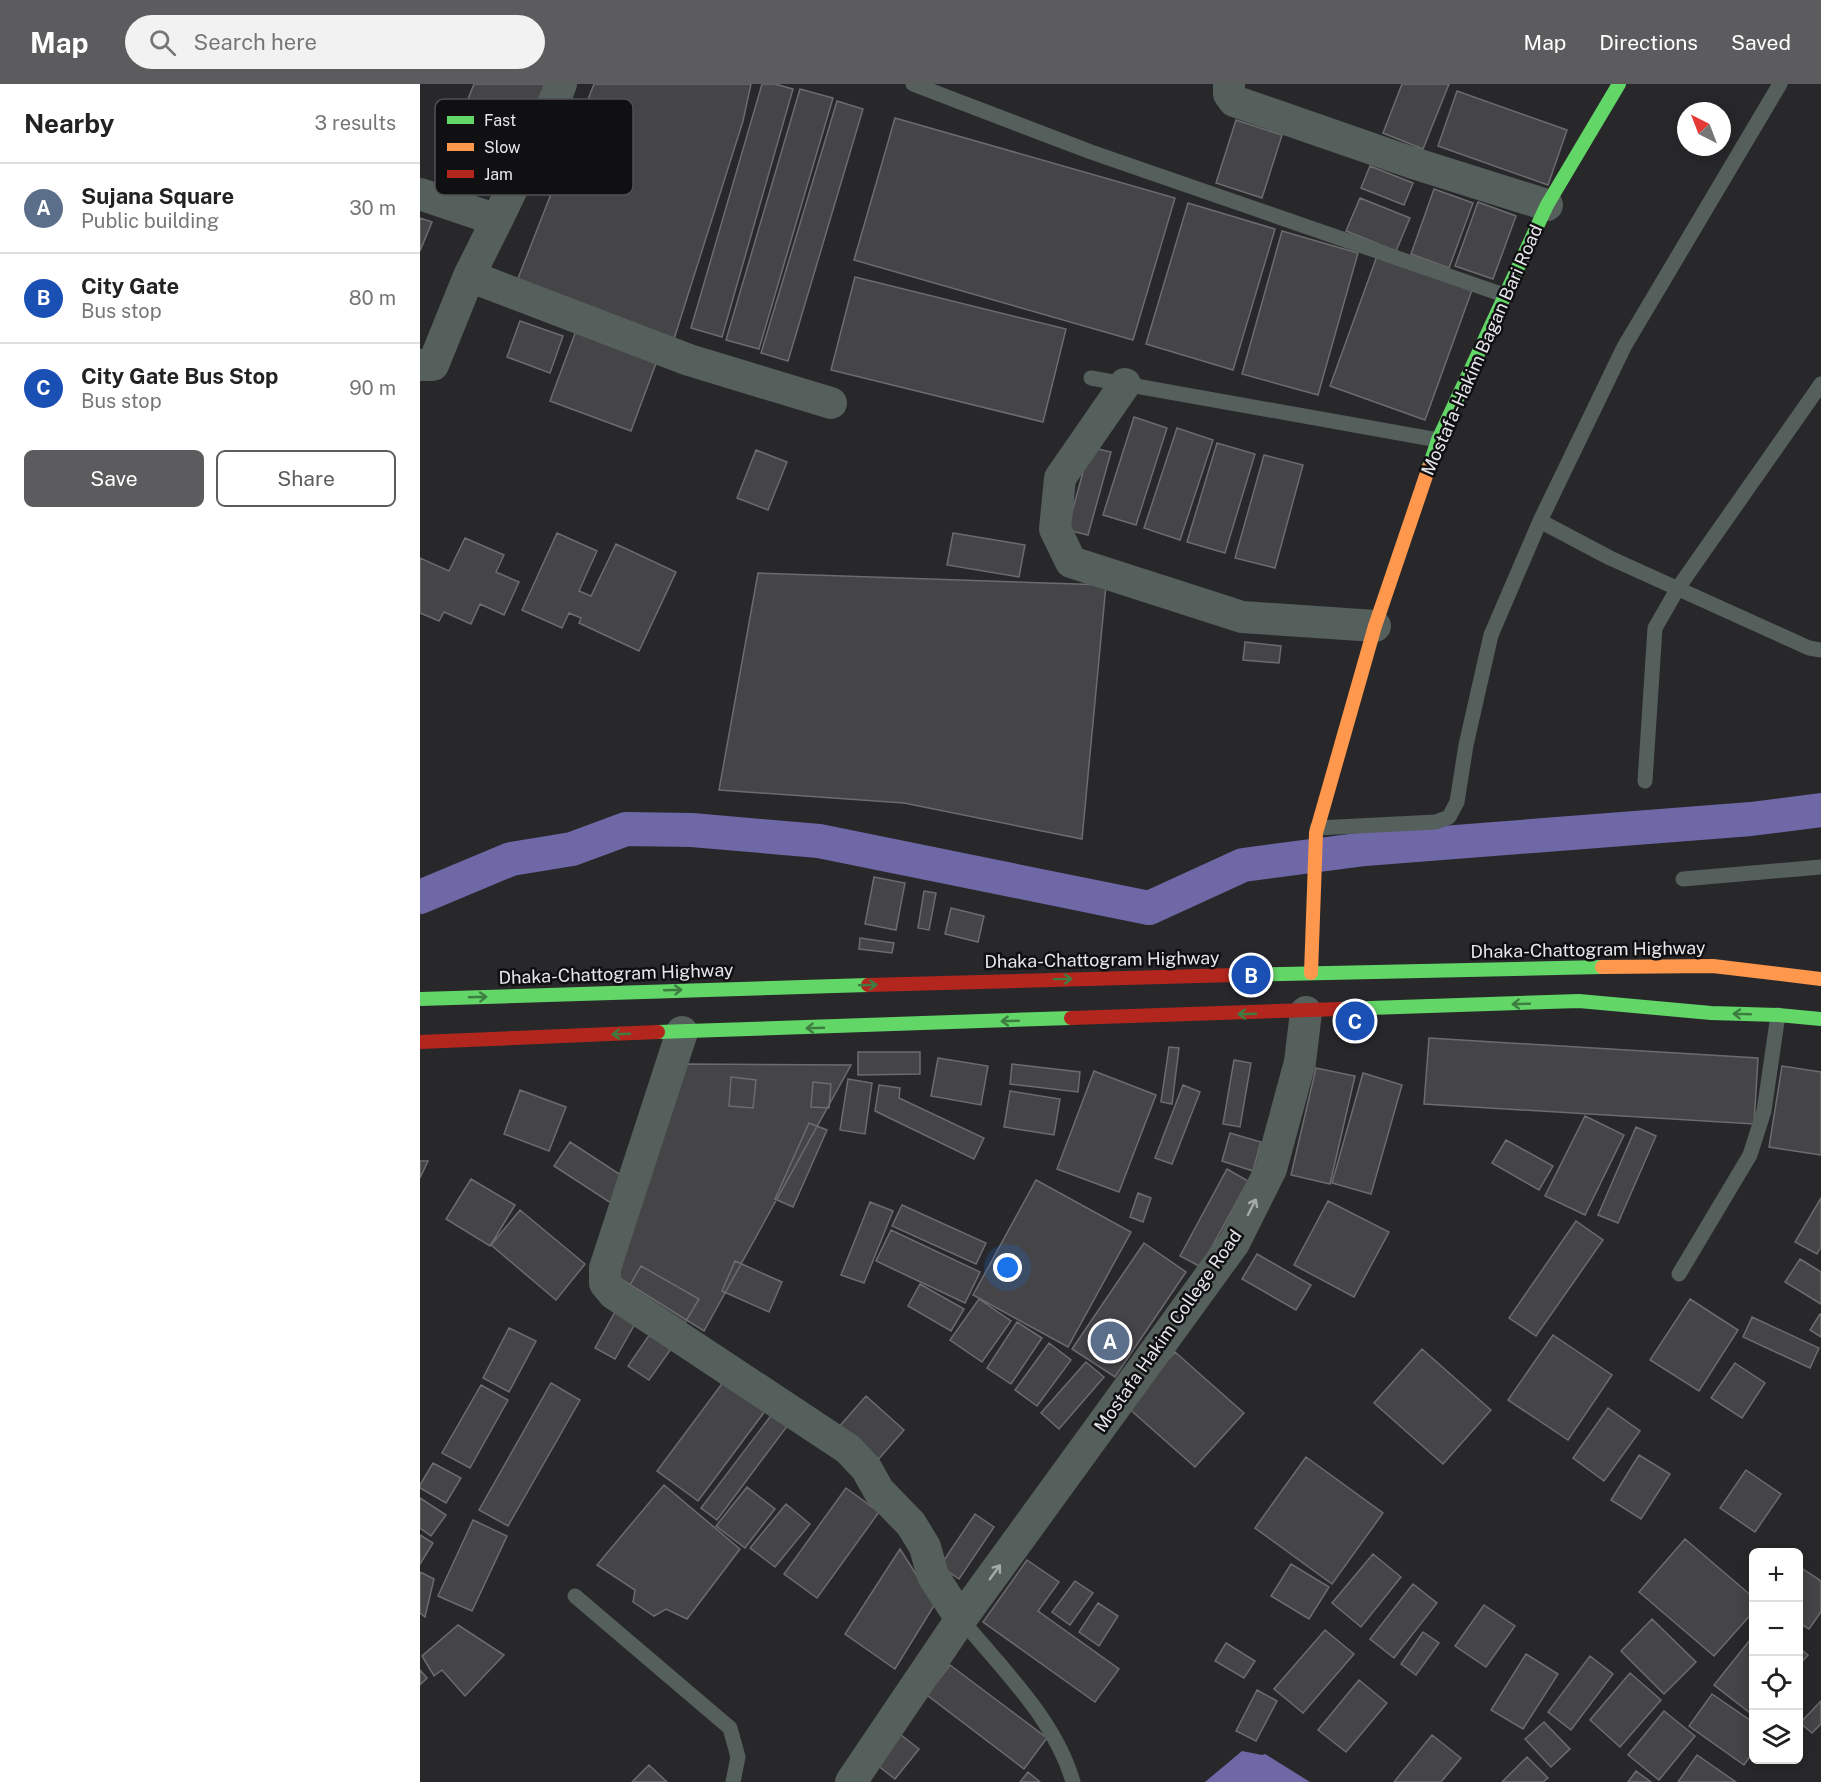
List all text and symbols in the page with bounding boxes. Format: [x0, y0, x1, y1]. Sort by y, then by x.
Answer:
search box [125, 15, 545, 69]
text: Map [30, 26, 89, 59]
icon: search [146, 26, 179, 59]
text: Search here [194, 29, 317, 55]
text: Map [1524, 30, 1566, 55]
text: Directions [1599, 30, 1698, 55]
text: Saved [1731, 30, 1791, 55]
legend [435, 99, 633, 195]
north arrow [1677, 102, 1731, 156]
text: Nearby [24, 108, 114, 139]
text: 3 results [315, 111, 396, 135]
text: Fast [484, 111, 516, 130]
text: Slow [484, 138, 521, 157]
text: Jam [484, 165, 513, 184]
text: Sujana Square [81, 183, 234, 209]
text: A [36, 196, 51, 220]
text: 30 m [349, 196, 396, 220]
text: Public building [81, 209, 219, 233]
street label: Mostafa-Hakim Bagan Bari Road [1417, 221, 1546, 478]
text: City Gate [81, 273, 179, 299]
text: B [37, 286, 50, 310]
text: 80 m [349, 286, 396, 310]
text: Bus stop [81, 299, 162, 323]
text: City Gate Bus Stop [81, 363, 278, 389]
text: C [36, 376, 51, 400]
text: 90 m [349, 376, 396, 400]
text: Bus stop [81, 389, 162, 413]
button: Save [24, 450, 204, 507]
button: Share [216, 450, 396, 507]
street label: Dhaka-Chattogram Highway [1470, 937, 1706, 962]
street label: Dhaka-Chattogram Highway [984, 947, 1220, 972]
pin: B [1232, 952, 1270, 998]
street label: Dhaka-Chattogram Highway [498, 959, 734, 988]
one-way arrow [1053, 973, 1073, 985]
one-way arrow [858, 979, 878, 990]
one-way arrow [663, 985, 683, 996]
one-way arrow [468, 991, 488, 1002]
pin: C [1336, 998, 1374, 1044]
one-way arrow [1511, 998, 1531, 1009]
one-way arrow [1238, 1008, 1258, 1019]
one-way arrow [1732, 1008, 1752, 1019]
one-way arrow [1001, 1016, 1021, 1027]
one-way arrow [806, 1022, 826, 1033]
one-way arrow [611, 1028, 631, 1040]
one-way arrow [1247, 1198, 1259, 1216]
street label: Mostafa Hakim College Road [1090, 1226, 1246, 1436]
your location [993, 1253, 1022, 1282]
pin: A [1090, 1318, 1130, 1364]
map controls [1749, 1548, 1803, 1764]
button: + [1749, 1548, 1803, 1602]
one-way arrow [989, 1564, 1002, 1580]
button: − [1749, 1602, 1803, 1656]
button: locate [1749, 1656, 1803, 1710]
button: layers [1749, 1710, 1803, 1764]

